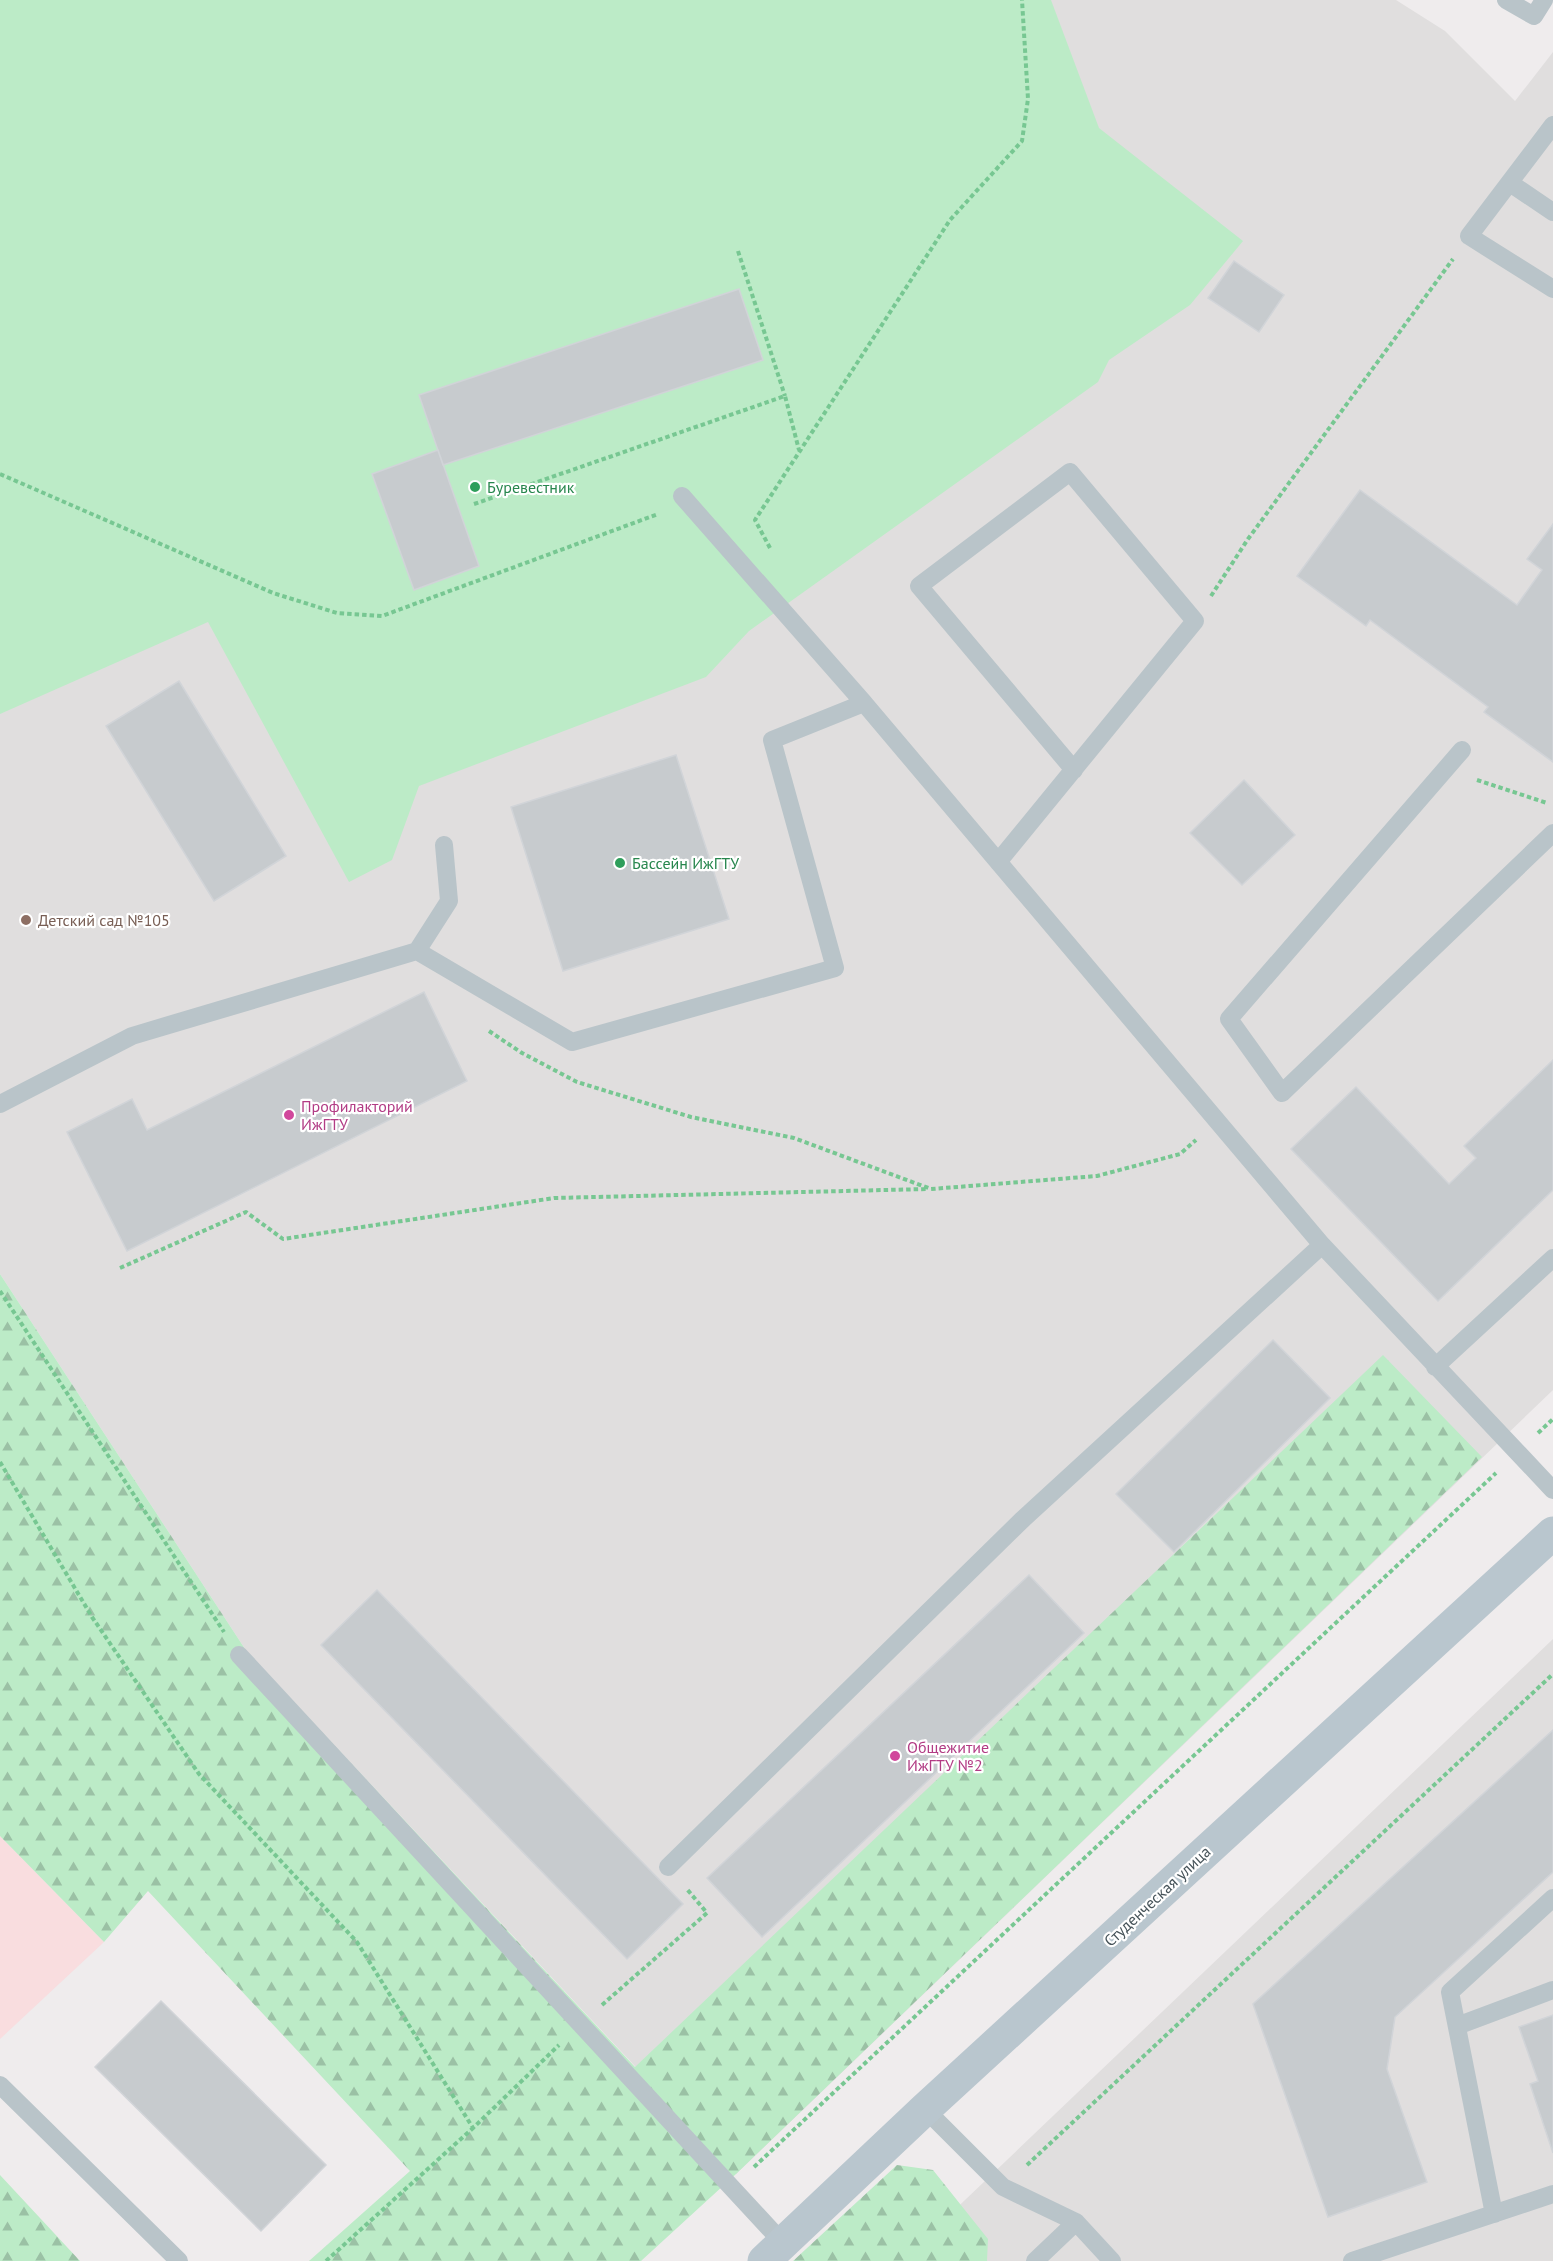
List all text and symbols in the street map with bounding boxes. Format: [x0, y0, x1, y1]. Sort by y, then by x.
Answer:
place label: Буревестник [487, 477, 575, 497]
marker: Буревестник [468, 480, 482, 494]
place label: Бассейн ИжГТУ [632, 853, 739, 873]
marker: Бассейн ИжГТУ [613, 856, 627, 870]
place label: Детский сад №105 [38, 910, 170, 930]
marker: Детский сад №105 [19, 913, 33, 927]
place label: Профилакторий ИжГТУ [301, 1096, 413, 1134]
marker: Профилакторий ИжГТУ [282, 1108, 296, 1122]
place label: Общежитие ИжГТУ №2 [907, 1737, 989, 1775]
marker: Общежитие ИжГТУ №2 [888, 1749, 902, 1763]
street label: Студенческая улица [1100, 1842, 1214, 1950]

